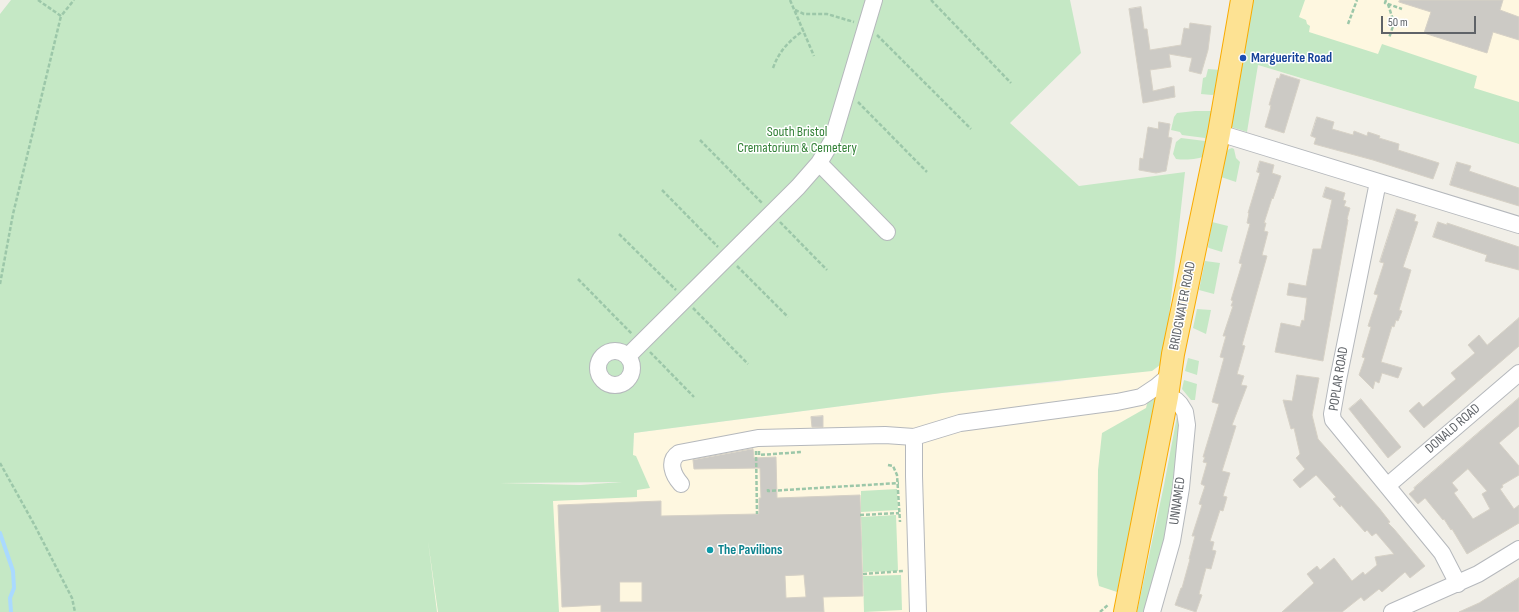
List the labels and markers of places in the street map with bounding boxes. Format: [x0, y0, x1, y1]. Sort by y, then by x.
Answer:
place label: Marguerite Road [1251, 50, 1332, 66]
marker: Marguerite Road [1238, 53, 1248, 63]
place label: The Pavilions [718, 542, 782, 558]
marker: The Pavilions [705, 545, 715, 555]

